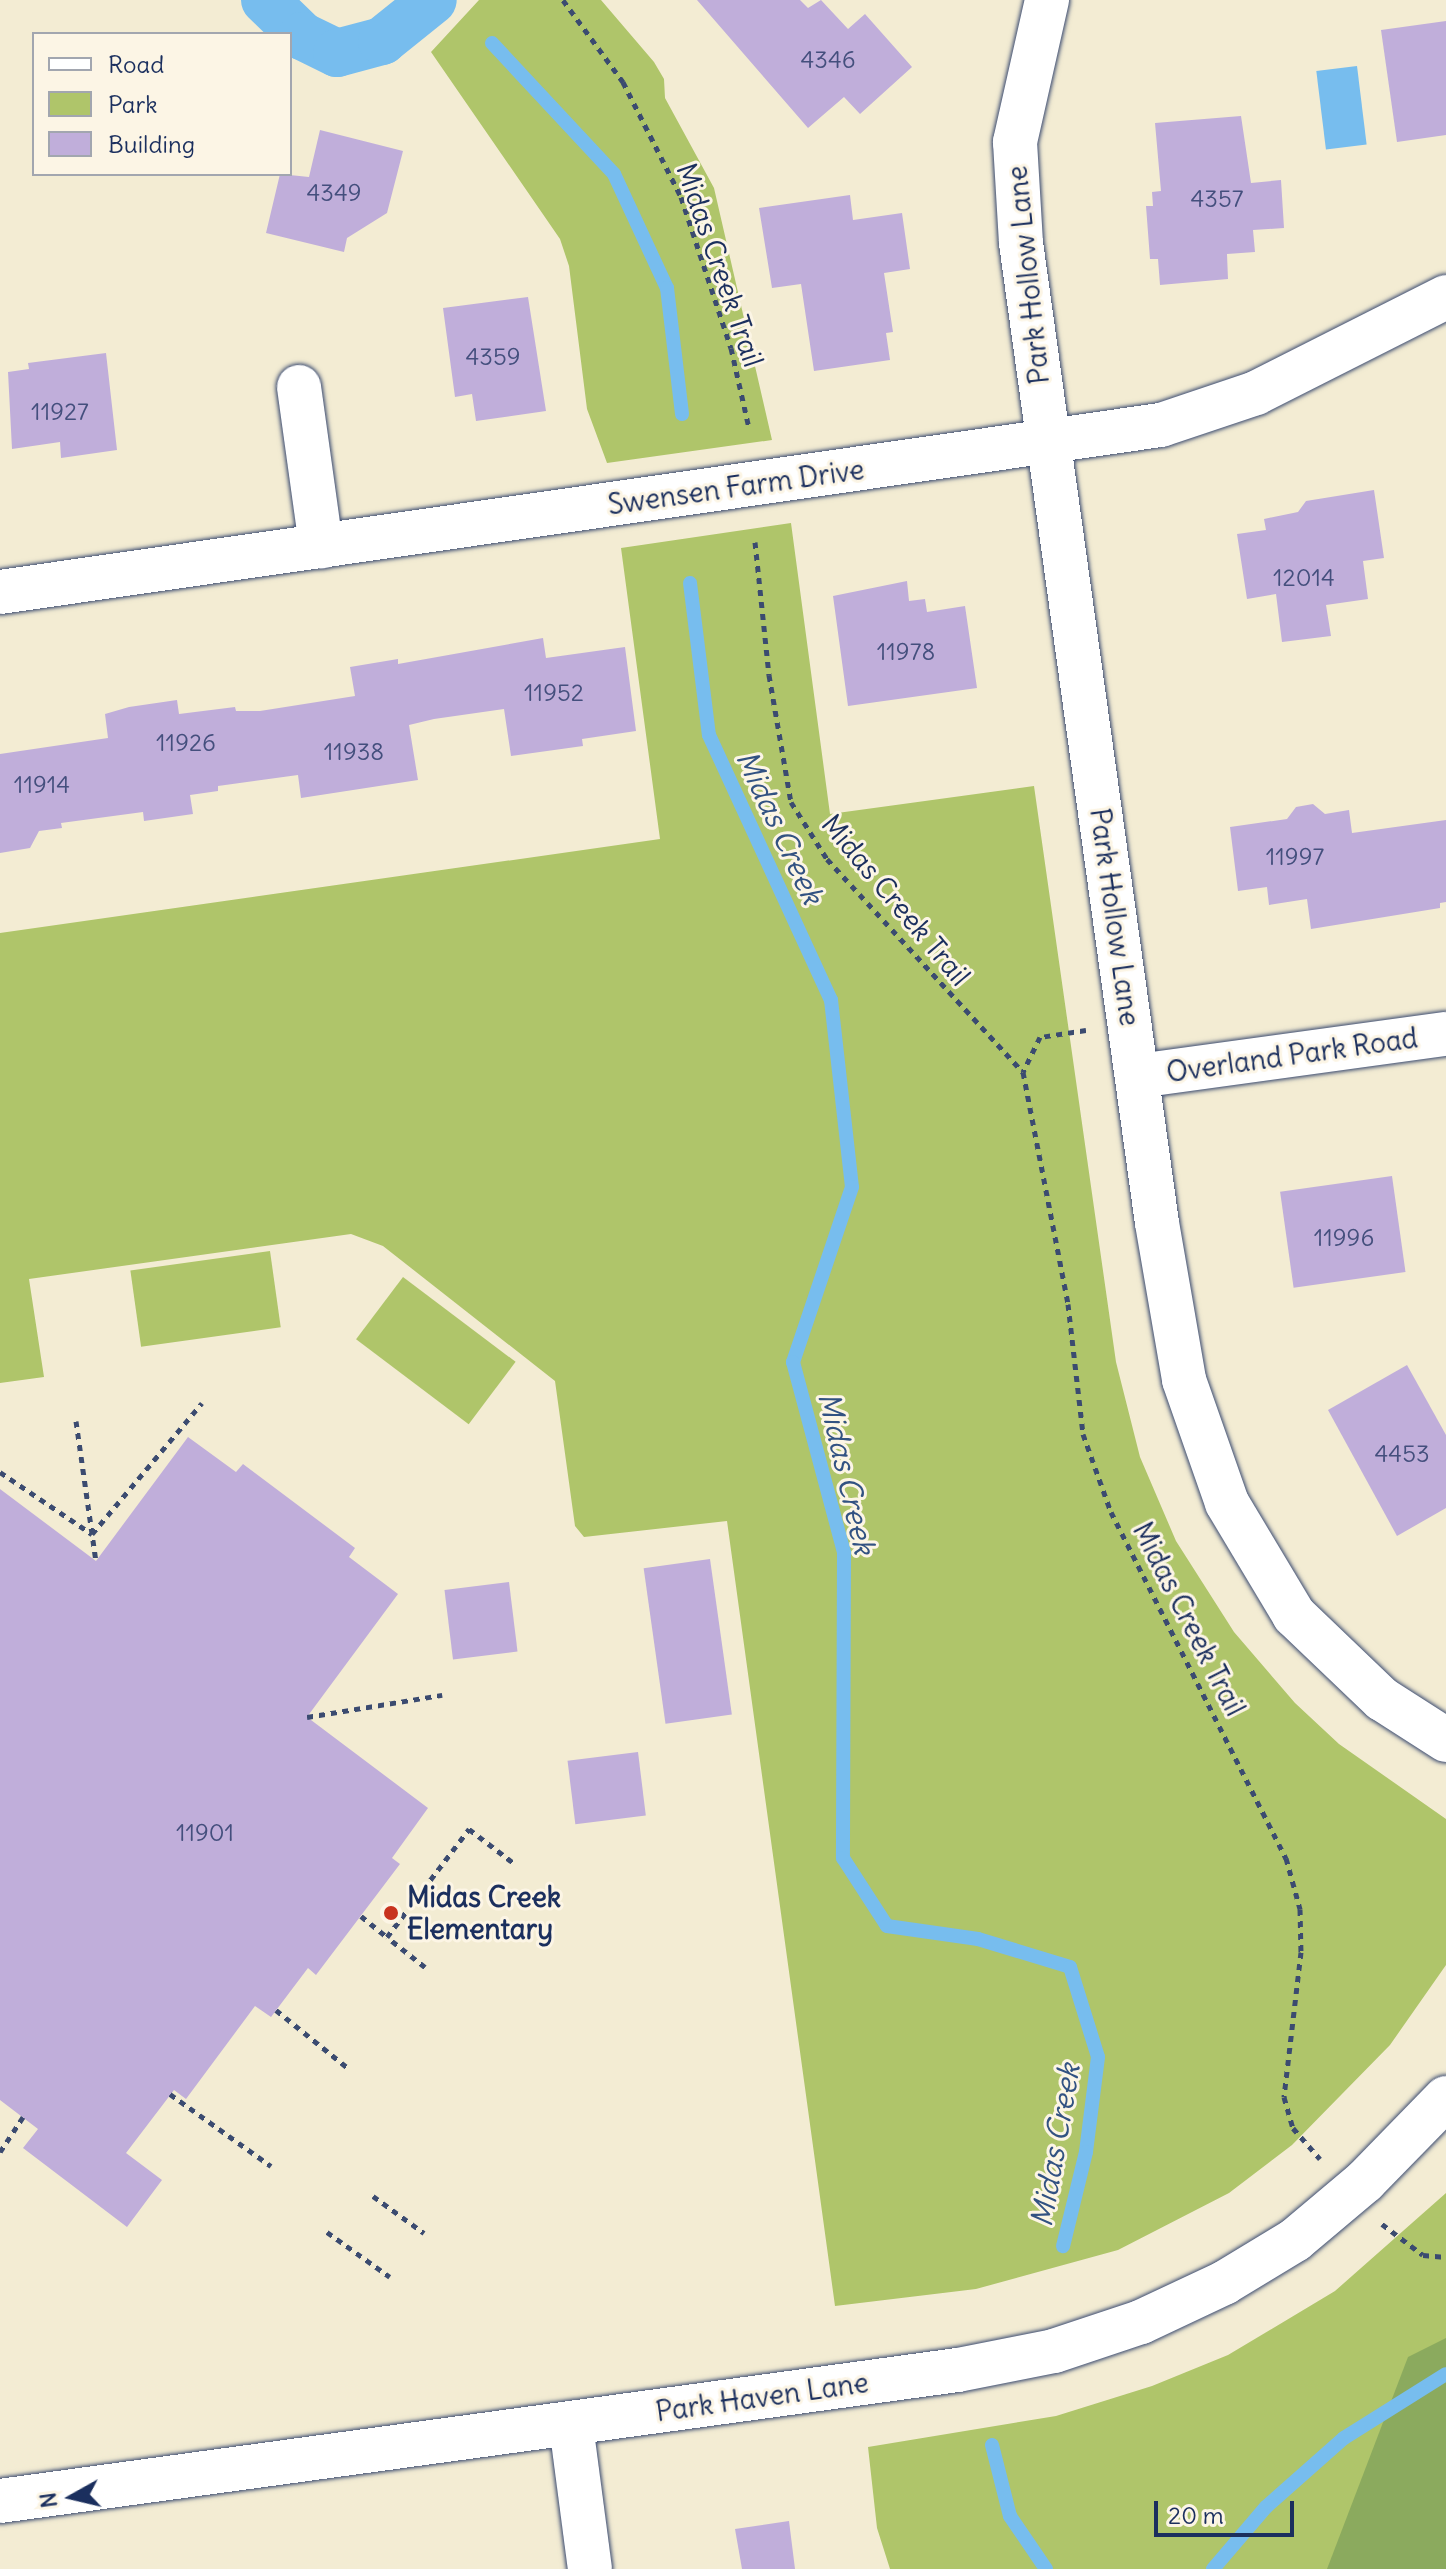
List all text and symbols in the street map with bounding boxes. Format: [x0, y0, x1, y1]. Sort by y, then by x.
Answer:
legend [32, 32, 292, 176]
house number: 4346 [800, 46, 856, 74]
text: Road [108, 49, 164, 79]
text: Park [108, 89, 158, 119]
text: Building [108, 129, 195, 159]
street label: Midas Creek Trail [669, 159, 771, 371]
street label: Park Hollow Lane [1000, 164, 1056, 386]
house number: 4349 [306, 179, 362, 207]
house number: 4357 [1190, 185, 1244, 213]
house number: 4359 [465, 343, 521, 371]
house number: 11927 [31, 398, 89, 426]
street label: Swensen Farm Drive [606, 452, 866, 522]
house number: 12014 [1273, 564, 1335, 592]
house number: 11978 [877, 638, 935, 666]
house number: 11952 [524, 679, 584, 707]
house number: 11926 [156, 729, 216, 757]
house number: 11938 [324, 738, 384, 766]
water label: Midas Creek [729, 745, 831, 909]
house number: 11914 [14, 771, 70, 799]
street label: Park Hollow Lane [1083, 806, 1147, 1028]
street label: Midas Creek Trail [815, 808, 977, 992]
house number: 11997 [1266, 843, 1324, 871]
street label: Overland Park Road [1164, 1021, 1420, 1089]
house number: 11996 [1314, 1224, 1374, 1252]
water label: Midas Creek [811, 1389, 883, 1557]
house number: 4453 [1374, 1440, 1430, 1468]
street label: Midas Creek Trail [1126, 1516, 1252, 1722]
house number: 11901 [176, 1819, 234, 1847]
place label: Midas Creek Elementary [407, 1880, 561, 1946]
marker: Midas Creek Elementary [382, 1904, 400, 1922]
water label: Midas Creek [1023, 2061, 1087, 2229]
street label: Park Haven Lane [653, 2365, 871, 2429]
north arrow [32, 2457, 112, 2537]
scale bar [1158, 2485, 1298, 2535]
text: N [33, 2491, 63, 2510]
text: 20 m [1168, 2500, 1224, 2530]

